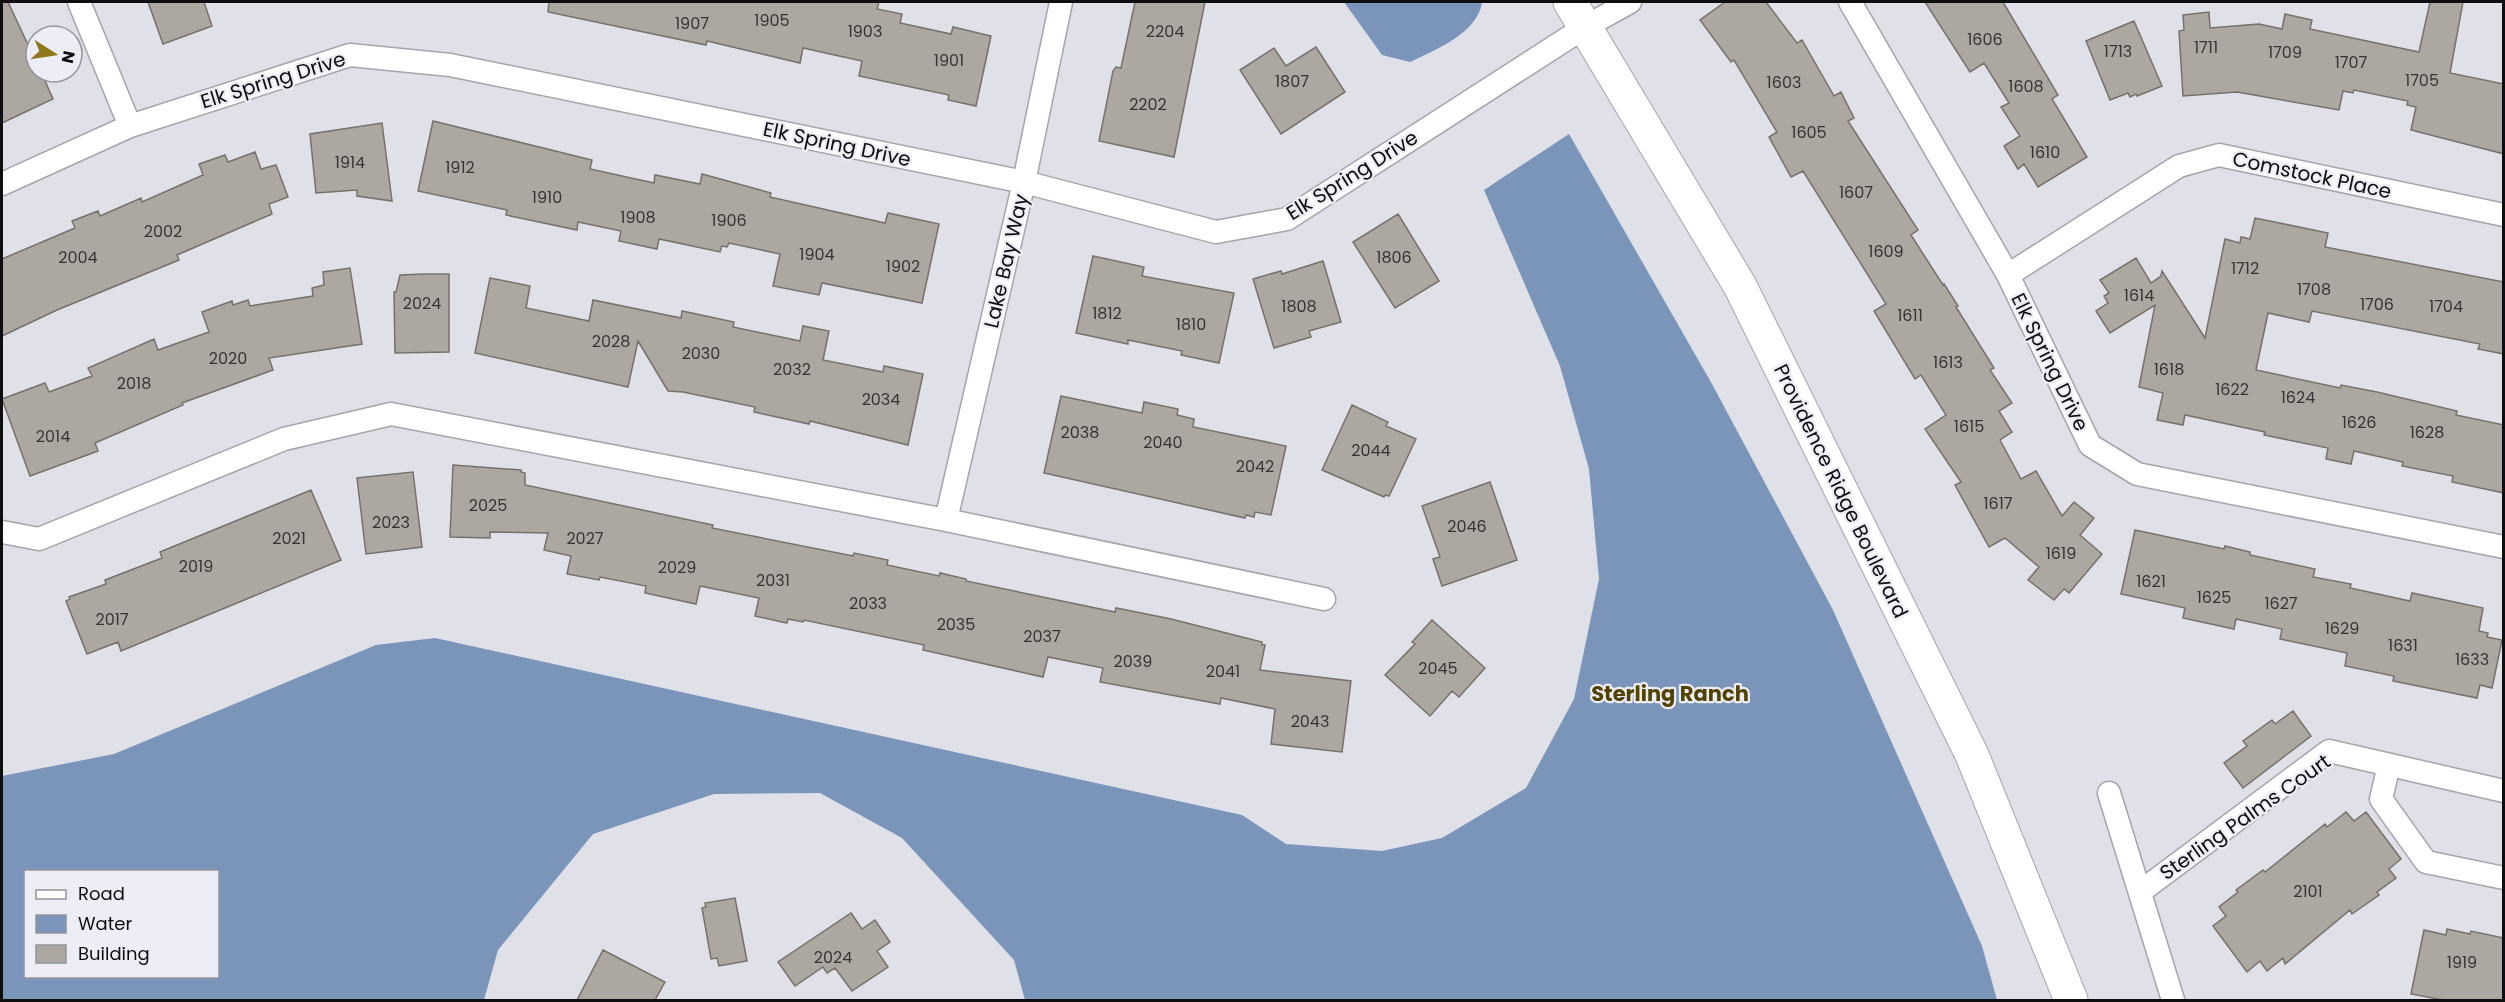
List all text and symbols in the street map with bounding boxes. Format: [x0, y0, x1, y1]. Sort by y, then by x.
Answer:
house number: 1905 [754, 9, 790, 32]
house number: 1907 [675, 12, 709, 35]
house number: 1903 [848, 20, 882, 43]
house number: 2204 [1146, 20, 1184, 43]
north arrow [24, 24, 84, 84]
house number: 1606 [1967, 28, 2003, 51]
house number: 1711 [2194, 36, 2218, 59]
house number: 1713 [2104, 40, 2132, 63]
house number: 1709 [2268, 41, 2302, 64]
street label: Elk Spring Drive [197, 45, 349, 115]
text: N [56, 49, 81, 65]
house number: 1901 [934, 49, 964, 72]
house number: 1707 [2335, 51, 2368, 74]
house number: 1705 [2405, 69, 2439, 92]
house number: 1807 [1275, 70, 1309, 93]
house number: 1603 [1767, 71, 1801, 94]
house number: 1608 [2008, 75, 2044, 98]
house number: 2202 [1129, 93, 1167, 116]
street label: Elk Spring Drive [761, 115, 913, 173]
house number: 1605 [1791, 121, 1827, 144]
street label: Elk Spring Drive [1281, 123, 1423, 227]
house number: 1610 [2030, 141, 2060, 164]
street label: Comstock Place [2230, 144, 2394, 206]
house number: 1914 [335, 151, 365, 174]
house number: 1912 [445, 156, 475, 179]
house number: 1607 [1839, 181, 1873, 204]
house number: 1910 [532, 186, 562, 209]
street label: Lake Bay Way [977, 191, 1035, 331]
house number: 1908 [620, 206, 656, 229]
house number: 1906 [711, 209, 747, 232]
house number: 2002 [144, 220, 182, 243]
house number: 1609 [1868, 240, 1904, 263]
house number: 1904 [799, 243, 835, 266]
house number: 2004 [58, 246, 98, 269]
house number: 1806 [1376, 246, 1412, 269]
house number: 1902 [886, 255, 920, 278]
house number: 1712 [2231, 257, 2259, 280]
house number: 1708 [2297, 278, 2331, 301]
house number: 1614 [2124, 284, 2154, 307]
street label: Elk Spring Drive [2004, 288, 2096, 436]
house number: 2024 [403, 292, 441, 315]
house number: 1706 [2360, 293, 2394, 316]
house number: 1808 [1281, 295, 1317, 318]
house number: 1704 [2429, 295, 2463, 318]
house number: 1812 [1092, 302, 1122, 325]
house number: 1611 [1897, 304, 1923, 327]
house number: 1810 [1176, 313, 1206, 336]
house number: 2028 [592, 330, 630, 353]
house number: 2030 [682, 342, 720, 365]
house number: 2020 [209, 347, 247, 370]
house number: 1613 [1933, 351, 1963, 374]
house number: 2032 [773, 358, 811, 381]
house number: 1618 [2154, 358, 2184, 381]
street label: Providence Ridge Boulevard [1767, 359, 1915, 623]
house number: 2018 [117, 372, 151, 395]
house number: 1622 [2215, 378, 2249, 401]
house number: 1624 [2281, 386, 2315, 409]
house number: 2034 [862, 388, 900, 411]
house number: 1626 [2342, 411, 2376, 434]
house number: 1615 [1954, 415, 1984, 438]
house number: 2038 [1061, 421, 1099, 444]
house number: 1628 [2410, 421, 2444, 444]
house number: 2014 [36, 425, 70, 448]
house number: 2040 [1143, 431, 1183, 454]
house number: 2044 [1351, 439, 1391, 462]
house number: 2042 [1236, 455, 1274, 478]
house number: 1617 [1983, 492, 2013, 515]
house number: 2025 [469, 494, 507, 517]
house number: 2023 [372, 511, 410, 534]
house number: 2046 [1447, 515, 1487, 538]
house number: 2021 [272, 527, 306, 550]
house number: 2027 [566, 527, 604, 550]
house number: 1619 [2046, 542, 2076, 565]
house number: 2019 [179, 555, 213, 578]
house number: 2029 [658, 556, 696, 579]
house number: 2031 [756, 569, 790, 592]
house number: 1621 [2136, 570, 2166, 593]
house number: 1625 [2197, 586, 2231, 609]
house number: 2033 [849, 592, 887, 615]
house number: 1627 [2264, 592, 2298, 615]
house number: 2017 [95, 608, 129, 631]
house number: 2035 [937, 613, 975, 636]
house number: 1629 [2325, 617, 2359, 640]
house number: 2037 [1023, 625, 1061, 648]
house number: 1631 [2388, 634, 2418, 657]
house number: 1633 [2455, 648, 2489, 671]
house number: 2039 [1114, 650, 1152, 673]
house number: 2045 [1418, 657, 1458, 680]
house number: 2041 [1206, 660, 1240, 683]
district label: Sterling Ranch [1591, 679, 1749, 708]
house number: 2043 [1291, 710, 1329, 733]
street label: Sterling Palms Court [2154, 747, 2336, 887]
legend [24, 870, 219, 978]
house number: 2101 [2293, 880, 2323, 903]
text: Road [78, 881, 125, 906]
text: Water [78, 911, 132, 936]
text: Building [78, 941, 150, 966]
house number: 2024 [814, 946, 852, 969]
house number: 1919 [2447, 951, 2477, 974]

